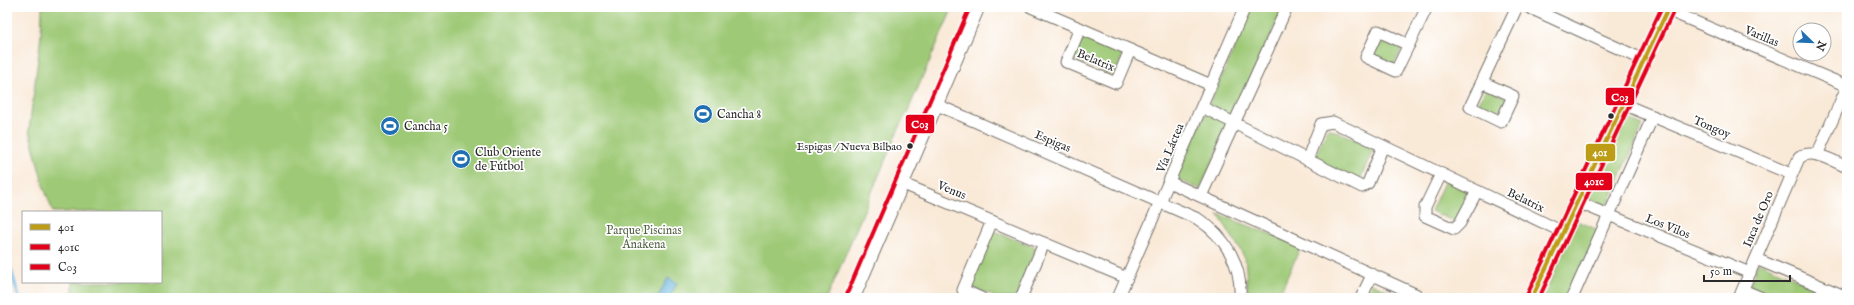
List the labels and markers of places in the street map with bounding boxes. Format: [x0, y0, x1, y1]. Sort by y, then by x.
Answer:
sports icon: Cancha 8 [692, 103, 714, 125]
place label: Cancha 8 [717, 107, 761, 122]
unlabelled marker [1606, 111, 1616, 121]
sports icon: Cancha 5 [379, 115, 401, 137]
place label: Cancha 5 [404, 119, 448, 134]
place label: Espigas / Nueva Bilbao [797, 140, 902, 154]
marker: Espigas / Nueva Bilbao [905, 141, 915, 151]
place label: Club Oriente de Fútbol [475, 145, 542, 174]
sports icon: Club Oriente de Fútbol [450, 148, 472, 170]

